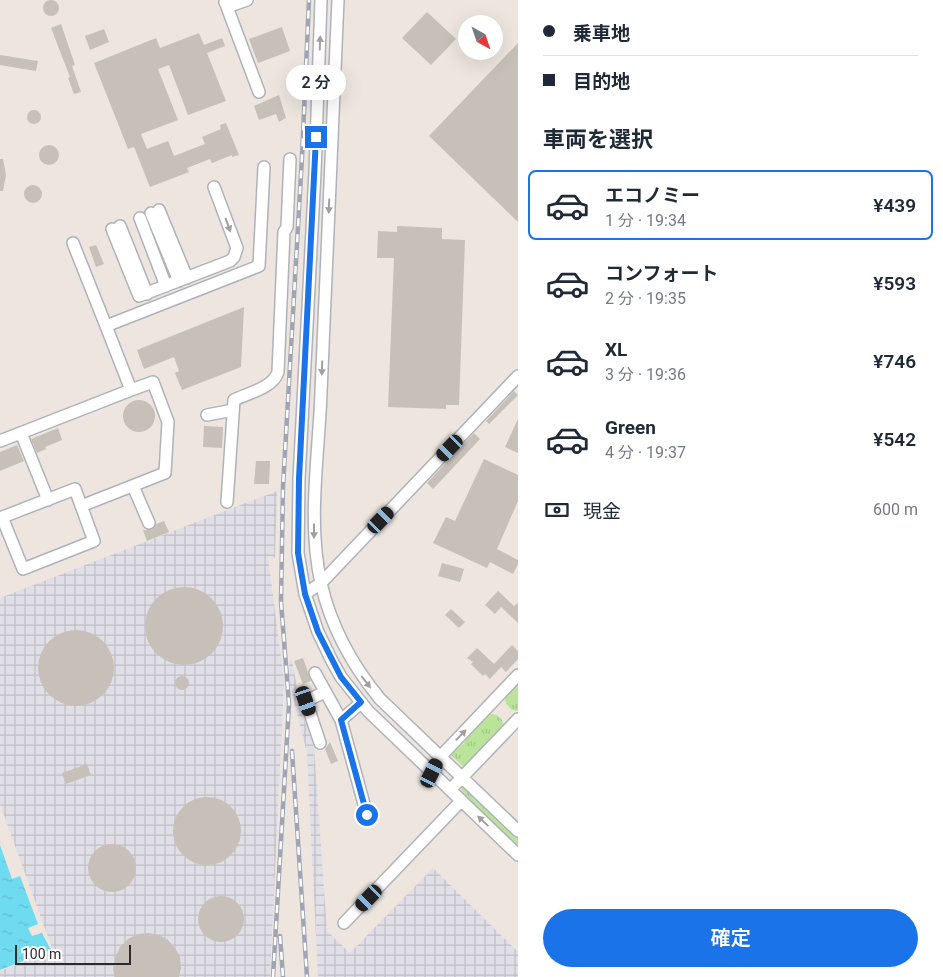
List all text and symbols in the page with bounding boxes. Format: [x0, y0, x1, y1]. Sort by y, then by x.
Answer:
north arrow [458, 15, 502, 60]
map controls [458, 15, 503, 60]
text: 乗車地 [573, 22, 630, 45]
one-way arrow [316, 35, 324, 51]
callout: 2 分 [286, 64, 346, 100]
text: 目的地 [573, 70, 630, 93]
text: 2 分 [301, 73, 331, 92]
route end [305, 126, 327, 148]
text: 車両を選択 [543, 127, 653, 152]
icon: car [545, 183, 590, 228]
text: エコノミー [605, 184, 700, 207]
text: ¥439 [873, 194, 916, 217]
one-way arrow [324, 198, 332, 214]
text: 1 分 · 19:34 [605, 211, 686, 230]
one-way arrow [224, 218, 232, 233]
icon: car [545, 261, 590, 306]
text: コンフォート [605, 262, 718, 285]
text: ¥593 [873, 272, 916, 295]
text: 2 分 · 19:35 [605, 289, 686, 308]
text: XL [605, 338, 627, 361]
icon: car [545, 339, 590, 384]
text: ¥746 [873, 350, 916, 373]
one-way arrow [318, 361, 326, 377]
text: 3 分 · 19:36 [605, 365, 686, 384]
text: Green [605, 416, 656, 439]
icon: car [545, 417, 590, 462]
text: ¥542 [873, 428, 916, 451]
car [434, 432, 465, 464]
text: 4 分 · 19:37 [605, 443, 686, 462]
icon: cash [543, 496, 571, 524]
text: 現金 [583, 500, 621, 523]
text: 600 m [873, 500, 918, 519]
car [365, 504, 396, 536]
one-way arrow [310, 523, 318, 539]
one-way arrow [361, 675, 371, 689]
car [294, 684, 317, 718]
one-way arrow [455, 729, 467, 741]
car [418, 756, 445, 790]
route start [356, 804, 378, 826]
one-way arrow [477, 815, 489, 827]
car [353, 882, 384, 914]
button: 確定 [543, 909, 918, 967]
scale bar [15, 942, 131, 965]
text: 100 m [22, 946, 61, 962]

